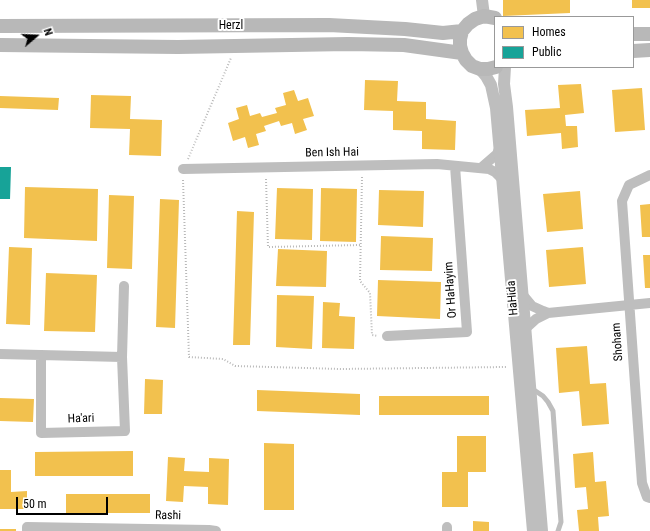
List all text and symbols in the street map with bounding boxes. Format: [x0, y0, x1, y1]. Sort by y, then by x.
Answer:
north arrow [16, 16, 56, 56]
legend [494, 16, 634, 68]
street label: Herzl [219, 19, 243, 33]
text: Homes [532, 25, 566, 39]
text: N [41, 27, 55, 37]
text: Public [532, 45, 561, 59]
street label: Ben Ish Hai [305, 145, 359, 161]
street label: Or HaHayim [442, 261, 460, 319]
street label: HaHida [504, 280, 522, 316]
street label: Shoham [609, 322, 627, 362]
street label: Ha'ari [67, 411, 95, 427]
scale bar [18, 489, 110, 515]
text: 50 m [23, 497, 47, 511]
street label: Rashi [155, 509, 181, 523]

